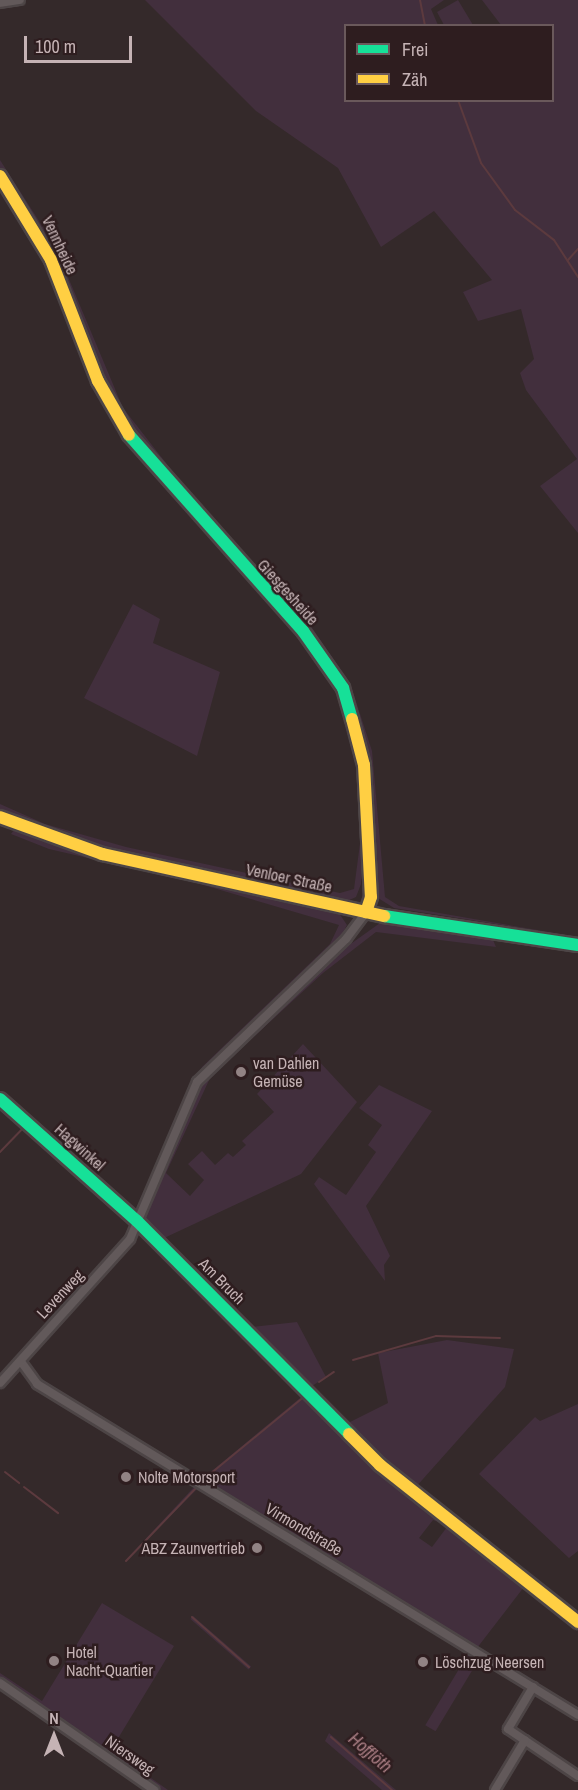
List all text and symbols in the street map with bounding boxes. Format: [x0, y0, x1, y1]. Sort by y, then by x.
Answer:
scale bar [27, 24, 135, 62]
legend [344, 24, 554, 102]
text: 100 m [35, 34, 76, 59]
text: Frei [402, 37, 428, 62]
text: Zäh [402, 67, 427, 92]
street label: Vennheide [38, 213, 82, 277]
street label: Giesgesheide [254, 555, 322, 629]
street label: Venloer Straße [244, 860, 334, 896]
place label: van Dahlen Gemüse [253, 1053, 319, 1091]
marker: van Dahlen Gemüse [234, 1065, 248, 1079]
street label: Hagwinkel [51, 1119, 109, 1175]
street label: Am Bruch [195, 1254, 249, 1308]
street label: Levenweg [33, 1266, 87, 1322]
place label: Nolte Motorsport [138, 1467, 235, 1487]
marker: Nolte Motorsport [119, 1470, 133, 1484]
street label: Virmondstraße [262, 1498, 346, 1560]
place label: ABZ Zaunvertrieb [141, 1538, 245, 1558]
marker: ABZ Zaunvertrieb [250, 1541, 264, 1555]
place label: Hotel Nacht-Quartier [66, 1642, 153, 1680]
place label: Löschzug Neersen [435, 1652, 544, 1672]
marker: Hotel Nacht-Quartier [47, 1654, 61, 1668]
marker: Löschzug Neersen [416, 1655, 430, 1669]
north arrow [24, 1706, 84, 1766]
text: N [49, 1707, 59, 1729]
water label: Hofflöth [344, 1728, 396, 1778]
street label: Niersweg [102, 1731, 158, 1779]

